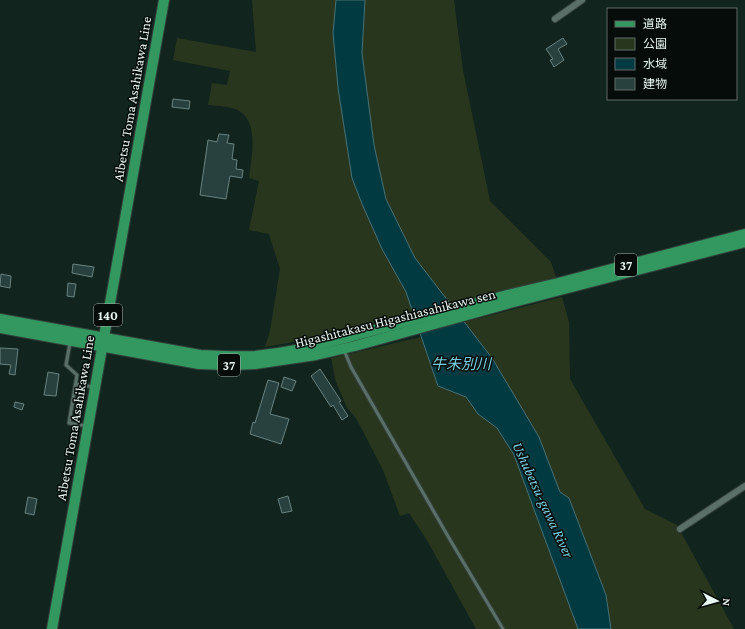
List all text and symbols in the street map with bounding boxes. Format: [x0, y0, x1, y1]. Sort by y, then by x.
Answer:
legend [607, 8, 737, 100]
street label: Aibetsu Toma Asahikawa Line [110, 15, 154, 183]
text: 道路 [643, 17, 667, 31]
text: 公園 [643, 37, 667, 51]
text: 水域 [643, 57, 667, 71]
text: 建物 [643, 77, 667, 91]
road number: 37 [615, 254, 637, 276]
street label: Higashitakasu Higashiasahikawa sen [293, 285, 497, 351]
road number: 140 [94, 304, 122, 326]
street label: Aibetsu Toma Asahikawa Line [53, 334, 97, 502]
road number: 37 [218, 354, 240, 376]
water label: 牛朱別川 [431, 356, 493, 372]
water label: Ushubetsu-gawa River [508, 440, 577, 561]
north arrow [697, 581, 737, 621]
text: N [721, 598, 733, 607]

